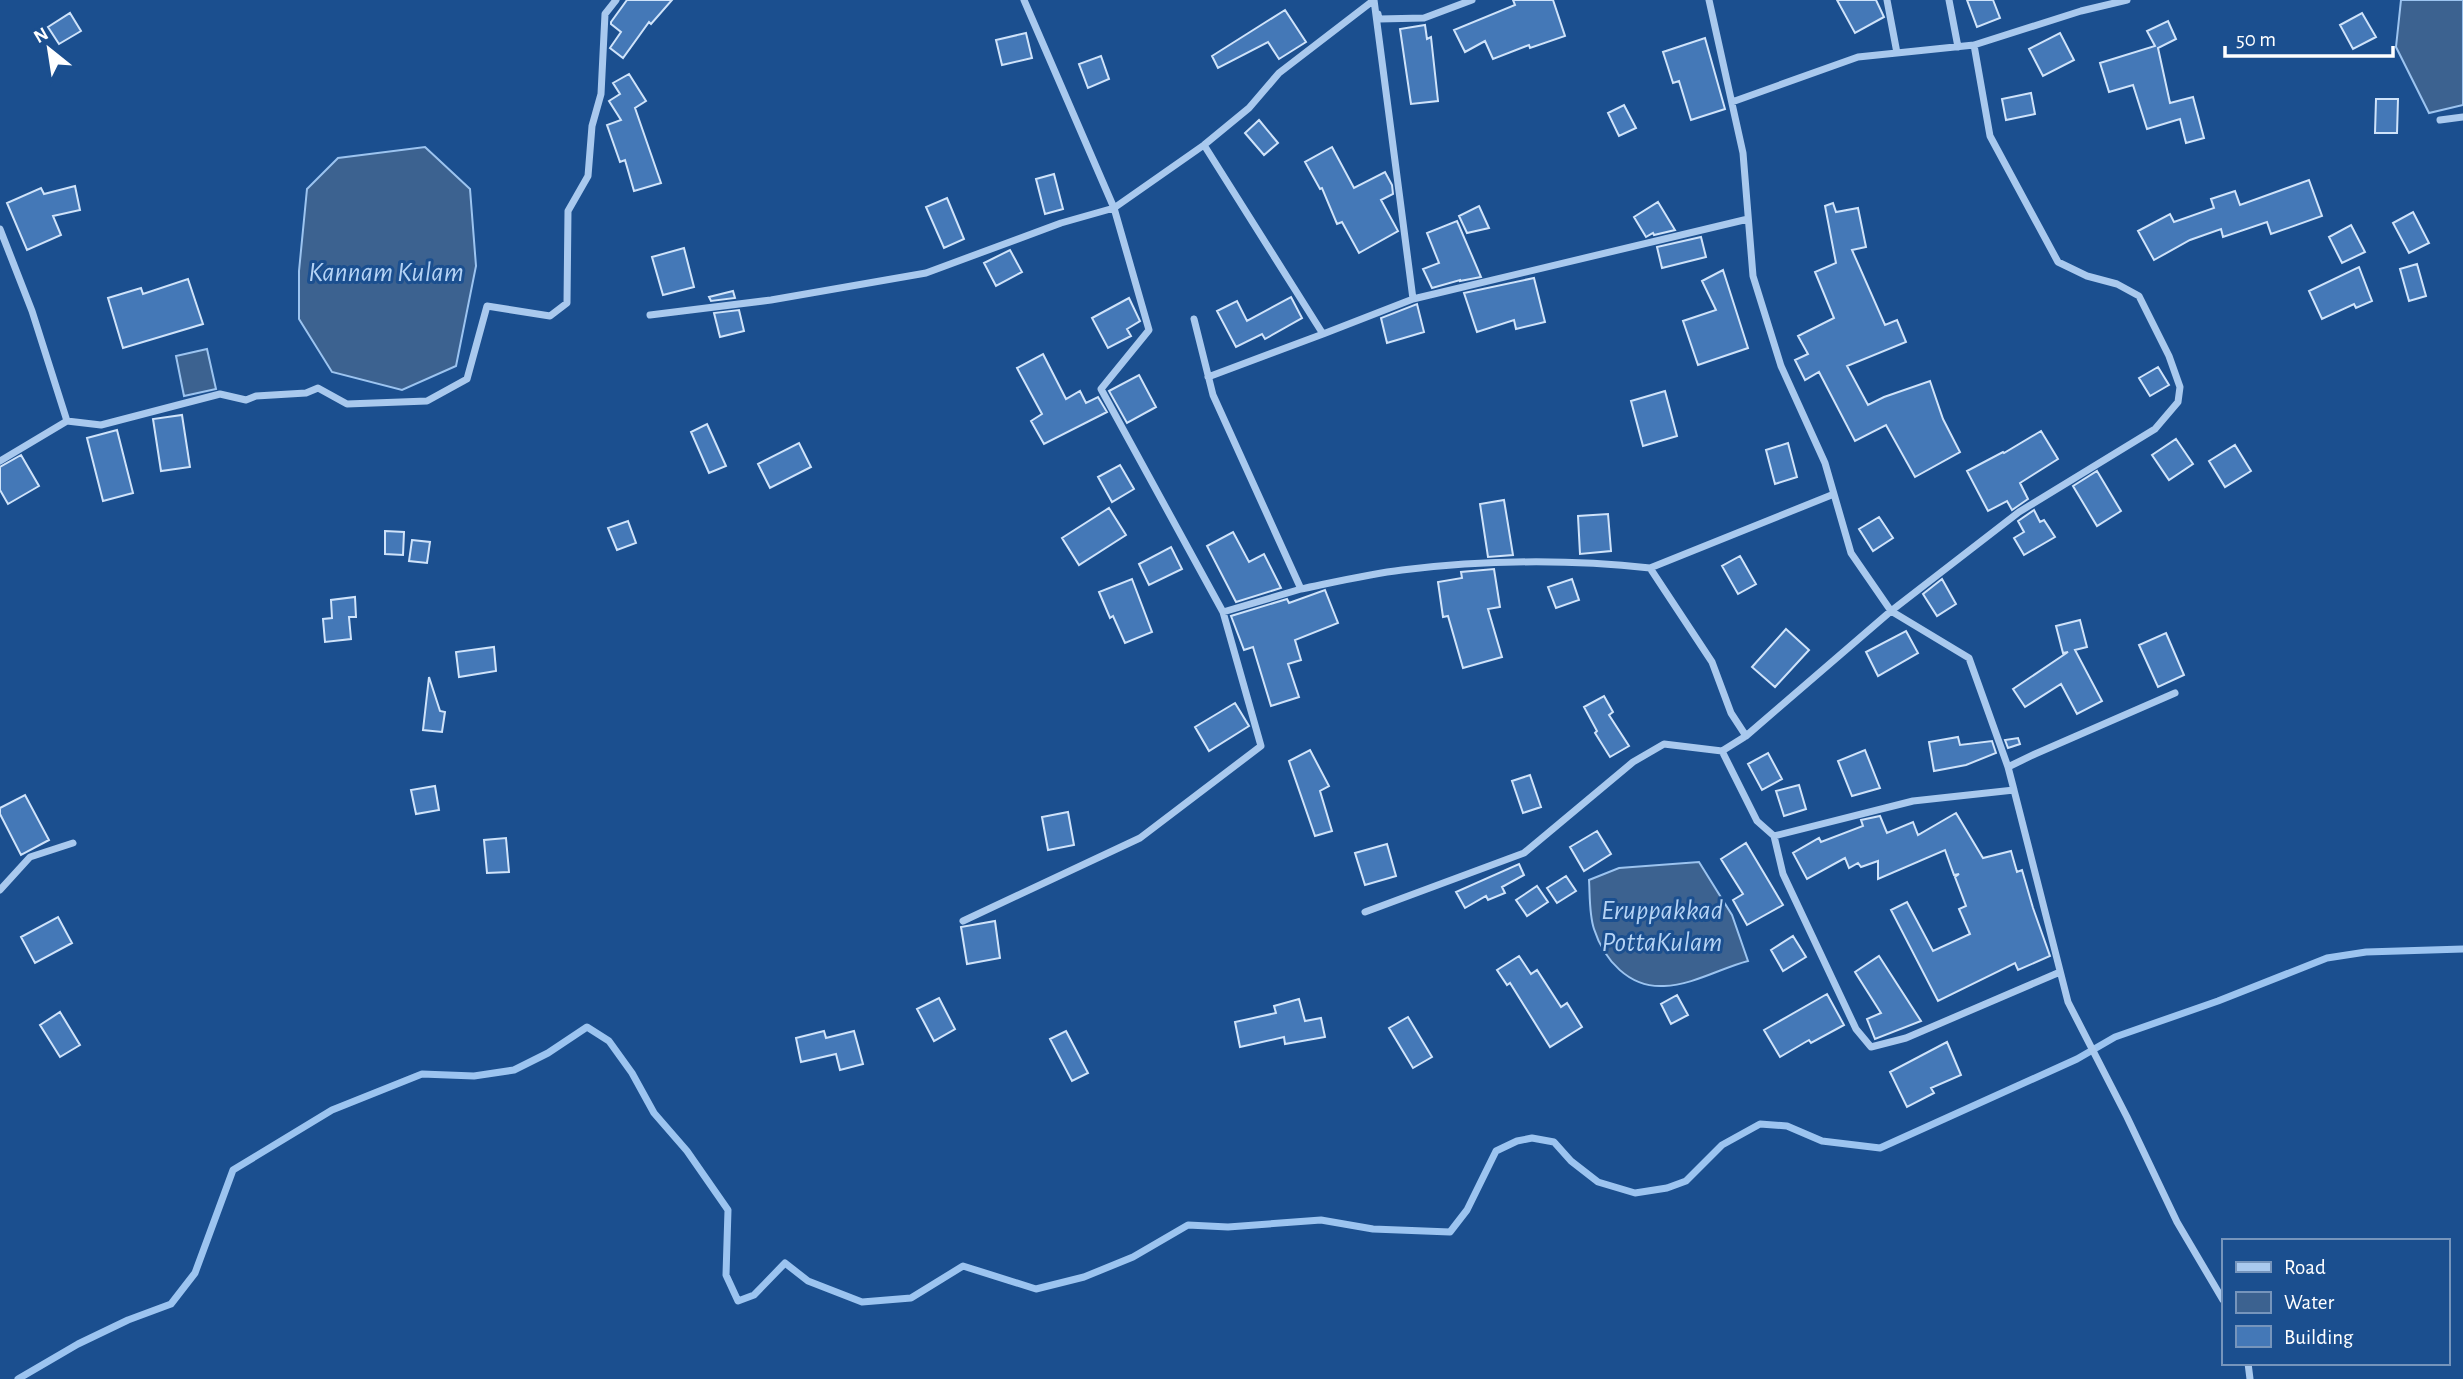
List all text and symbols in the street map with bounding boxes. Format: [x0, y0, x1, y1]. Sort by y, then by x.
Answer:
north arrow [14, 14, 84, 84]
scale bar [2225, 14, 2393, 58]
text: N [31, 24, 52, 47]
text: 50 m [2236, 29, 2276, 50]
water label: Kannam Kulam [308, 259, 464, 287]
water label: Eruppakkad PottaKulam [1601, 897, 1723, 957]
legend [2222, 1239, 2449, 1365]
text: Road [2284, 1257, 2326, 1278]
text: Water [2284, 1292, 2334, 1313]
text: Building [2284, 1327, 2354, 1348]

